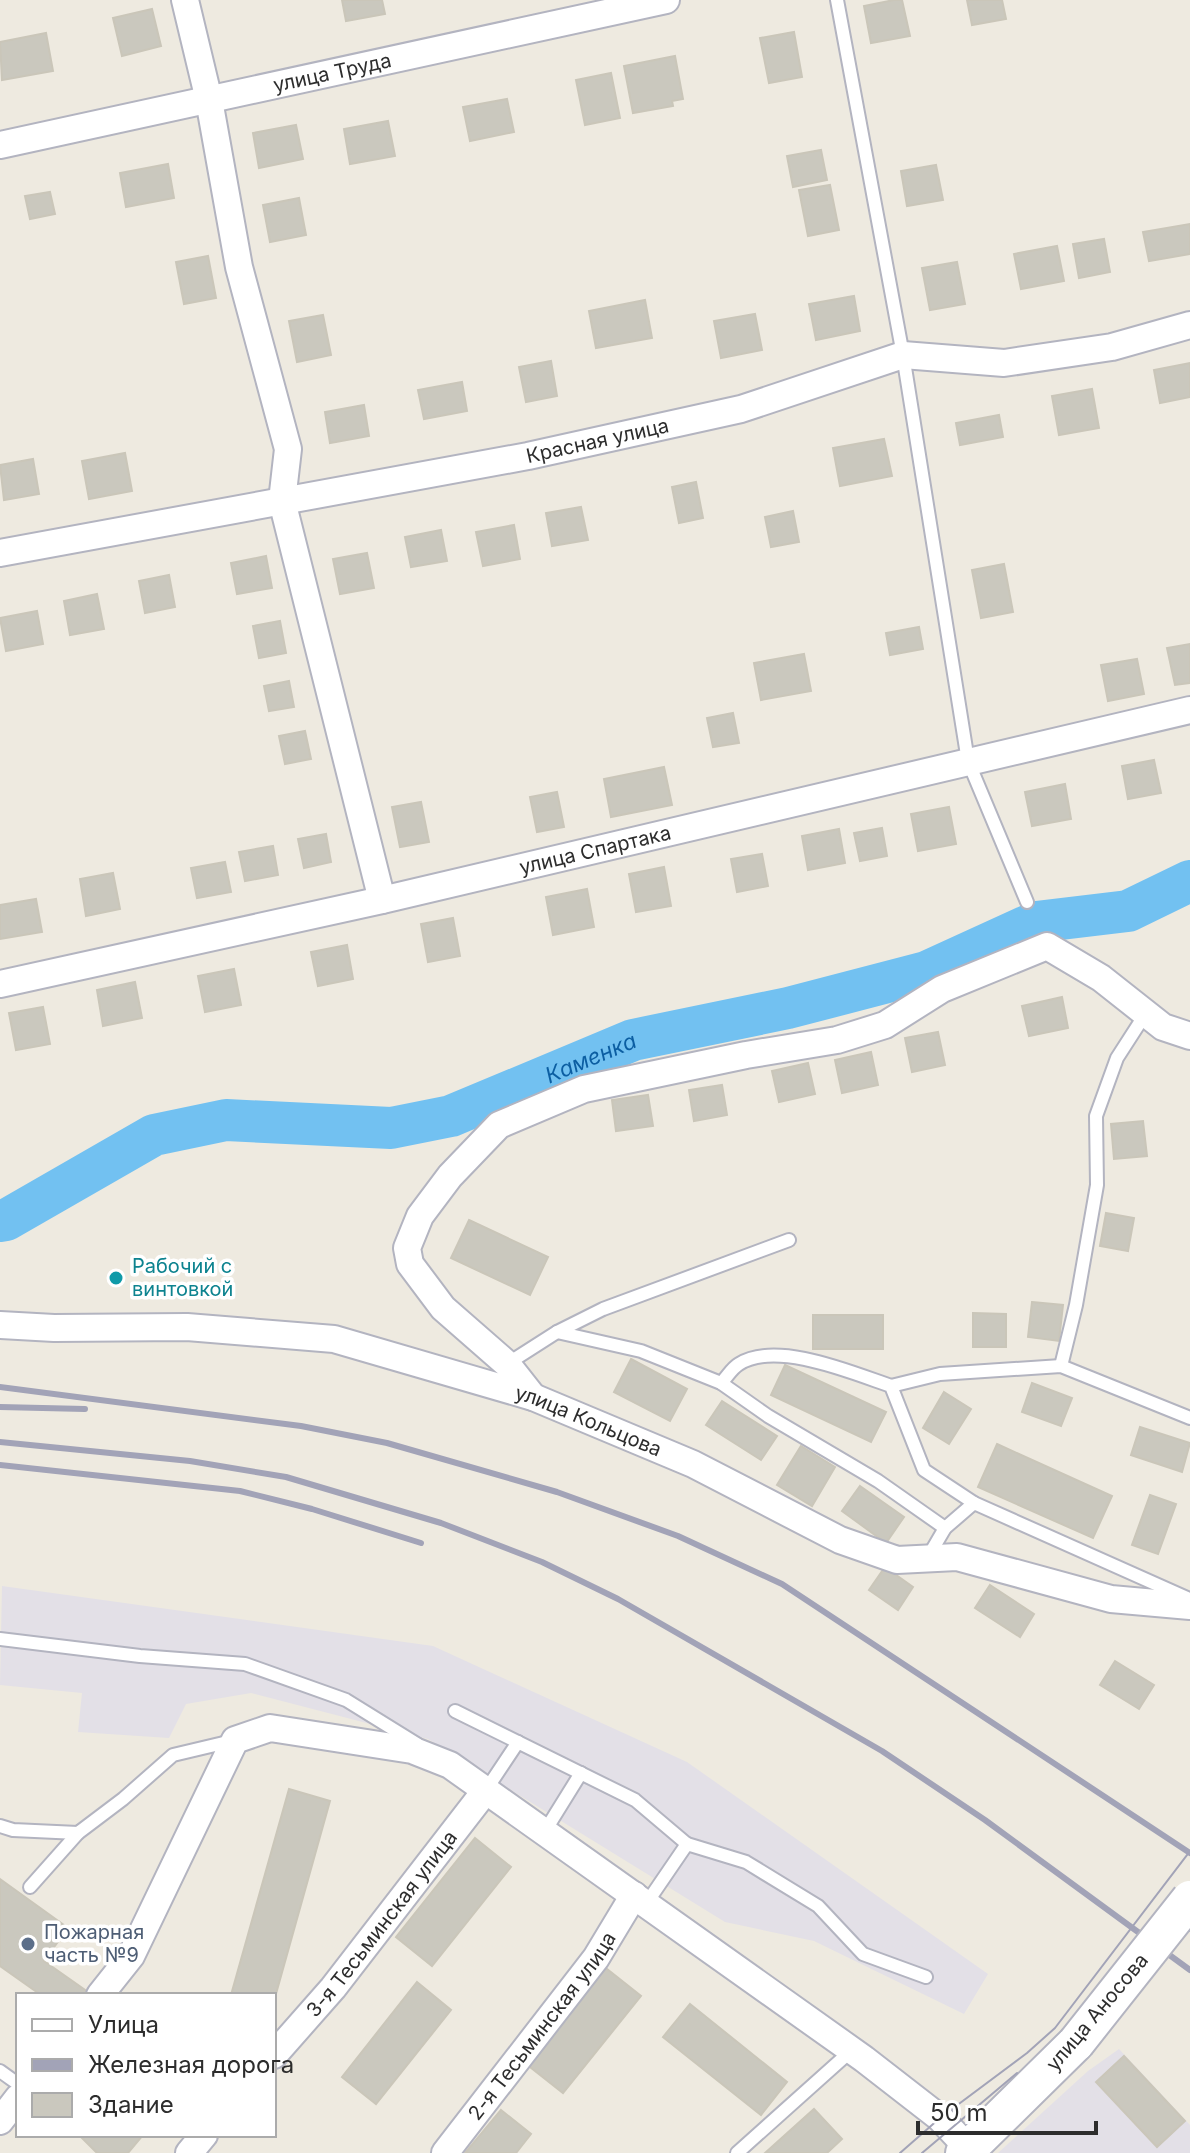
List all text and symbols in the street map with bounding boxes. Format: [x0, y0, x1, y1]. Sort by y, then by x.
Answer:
street label: улица Труда [271, 48, 394, 97]
street label: Красная улица [524, 413, 671, 468]
street label: улица Спартака [517, 820, 673, 879]
water label: Каменка [541, 1027, 640, 1088]
place label: Рабочий с винтовкой [132, 1254, 233, 1301]
marker: Рабочий с винтовкой [107, 1269, 125, 1287]
street label: улица Кольцова [512, 1380, 665, 1461]
street label: 3-я Тесьминская улица [301, 1826, 462, 2022]
place label: Пожарная часть №9 [44, 1920, 144, 1967]
street label: 2-я Тесьминская улица [463, 1928, 621, 2125]
marker: Пожарная часть №9 [19, 1935, 37, 1953]
street label: улица Аносова [1041, 1948, 1153, 2076]
legend [16, 1993, 276, 2137]
text: Улица [88, 2010, 159, 2039]
text: Железная дорога [88, 2050, 294, 2079]
scale bar [918, 2085, 1096, 2135]
text: Здание [88, 2090, 174, 2119]
text: 50 m [930, 2098, 988, 2127]

